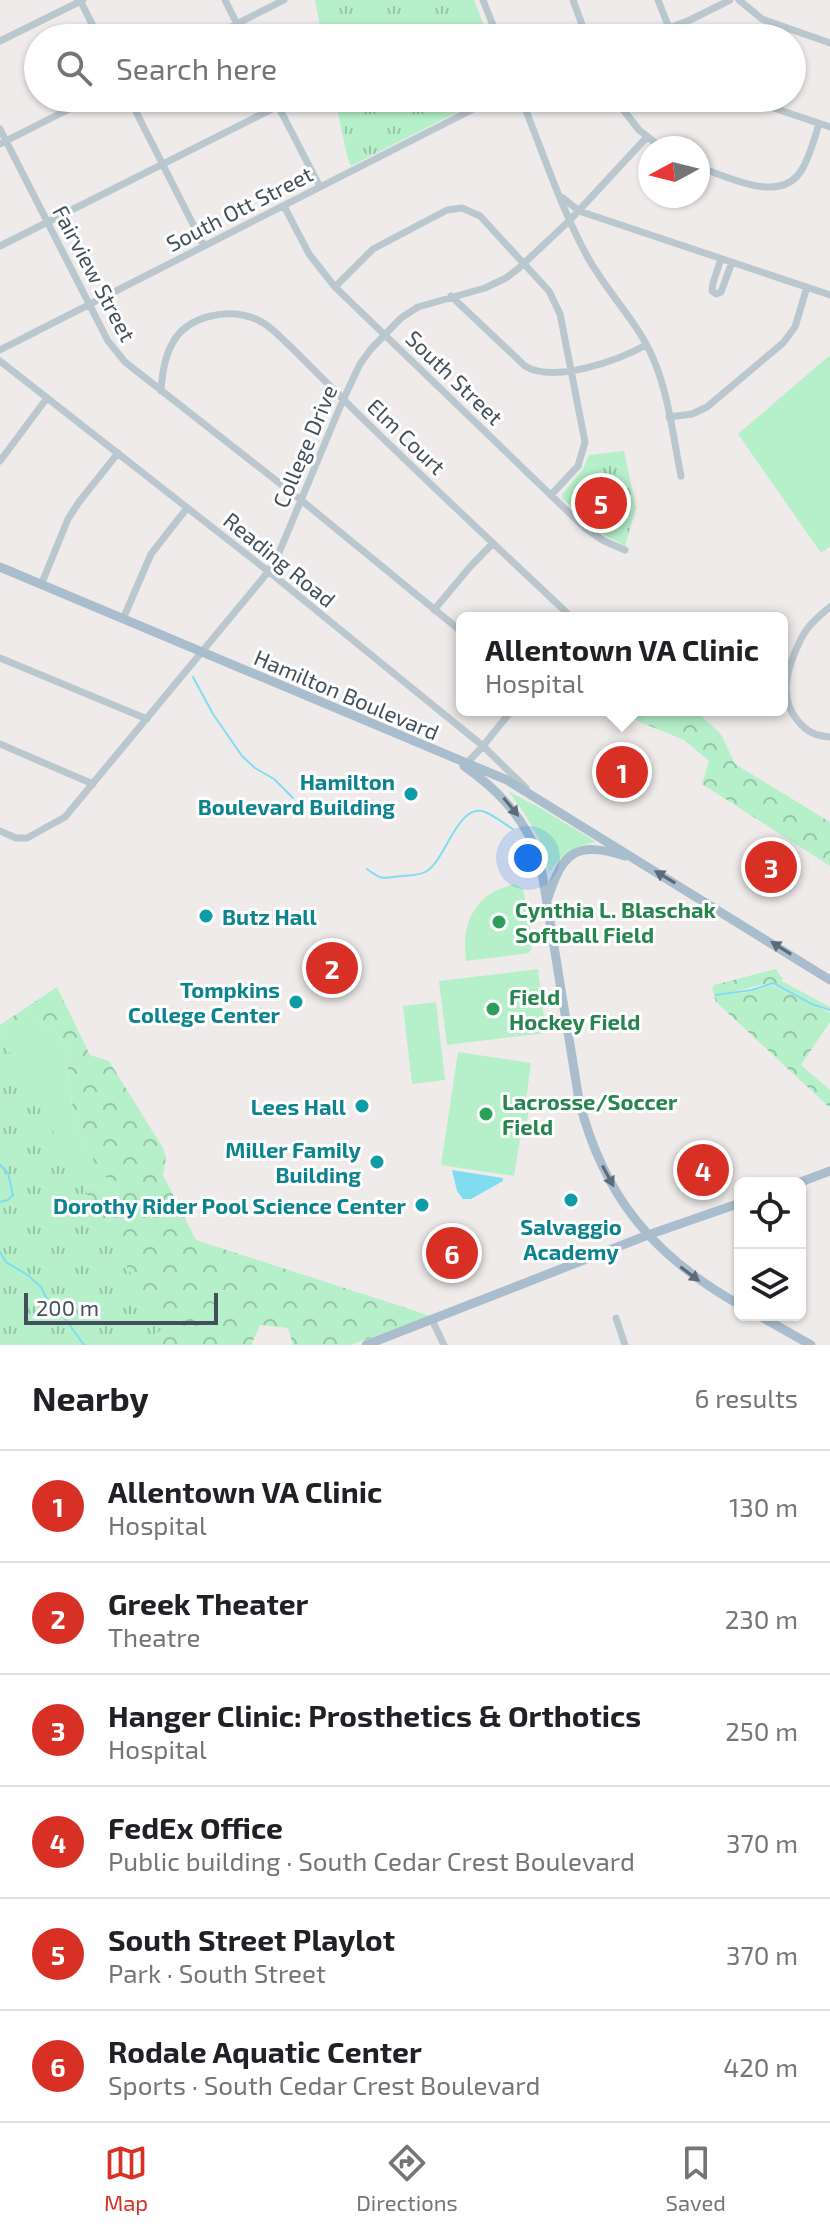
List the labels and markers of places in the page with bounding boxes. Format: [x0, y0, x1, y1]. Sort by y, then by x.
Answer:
pin: 5 [575, 473, 627, 533]
pin: 1 [596, 742, 648, 802]
place label: Hamilton Boulevard Building [198, 768, 395, 819]
marker: Hamilton Boulevard Building [402, 785, 420, 803]
pin: 3 [745, 837, 797, 897]
place label: Cynthia L. Blaschak Softball Field [515, 896, 717, 947]
place label: Butz Hall [222, 903, 317, 929]
marker: Butz Hall [197, 907, 215, 925]
marker: Cynthia L. Blaschak Softball Field [490, 913, 508, 931]
pin: 2 [306, 938, 358, 998]
place label: Tompkins College Center [128, 976, 281, 1027]
place label: Field Hockey Field [509, 983, 640, 1035]
marker: Tompkins College Center [287, 993, 305, 1011]
marker: Field Hockey Field [484, 1000, 502, 1018]
place label: Lacrosse/Soccer Field [502, 1088, 678, 1139]
place label: Lees Hall [251, 1093, 347, 1119]
marker: Lees Hall [353, 1097, 371, 1115]
marker: Lacrosse/Soccer Field [477, 1105, 495, 1123]
place label: Miller Family Building [225, 1136, 362, 1187]
pin: 4 [677, 1140, 729, 1200]
marker: Miller Family Building [368, 1153, 386, 1171]
marker: Salvaggio Academy [562, 1191, 580, 1209]
place label: Dorothy Rider Pool Science Center [53, 1192, 407, 1219]
marker: Dorothy Rider Pool Science Center [413, 1196, 431, 1214]
place label: Salvaggio Academy [520, 1213, 622, 1265]
pin: 6 [426, 1223, 478, 1283]

